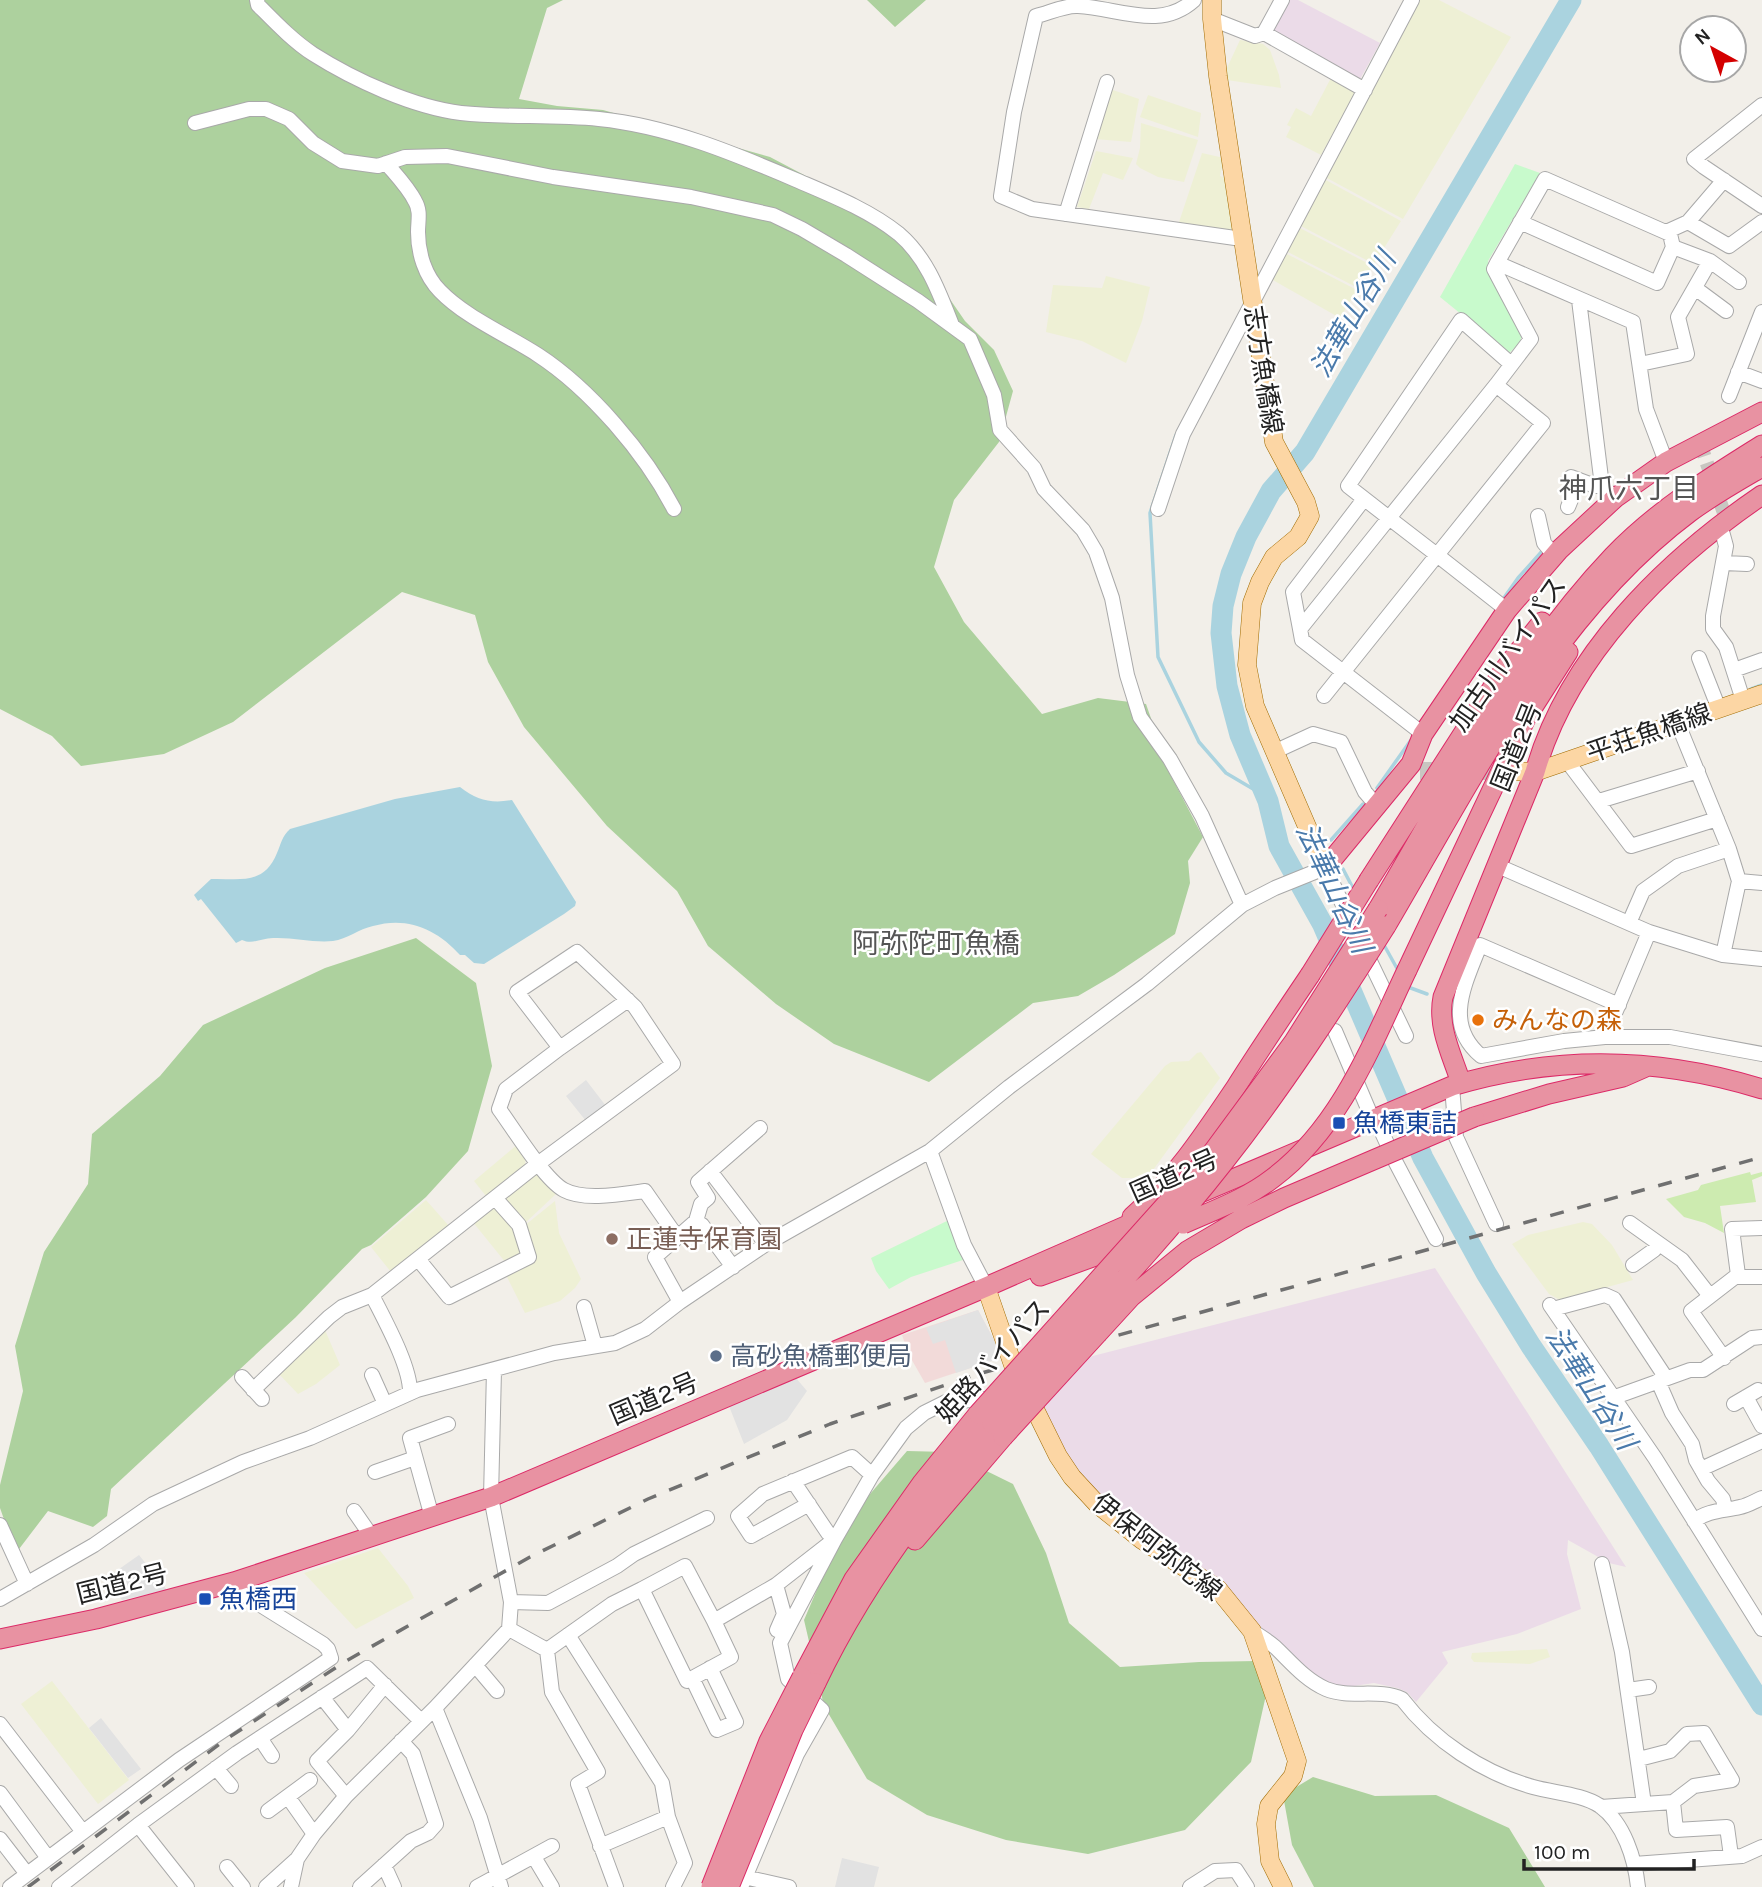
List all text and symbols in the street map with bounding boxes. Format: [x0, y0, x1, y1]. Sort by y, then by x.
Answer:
north arrow [1678, 14, 1748, 84]
text: N [1690, 24, 1715, 50]
water label: 法華山谷川 [1304, 243, 1404, 383]
street label: 志方魚橋線 [1238, 303, 1288, 437]
district label: 神爪六丁目 [1559, 472, 1699, 505]
street label: 加古川バイパス [1443, 571, 1573, 737]
street label: 平荘魚橋線 [1582, 697, 1716, 769]
street label: 国道2号 [1485, 698, 1549, 796]
water label: 法華山谷川 [1289, 818, 1380, 961]
district label: 阿弥陀町魚橋 [852, 927, 1020, 960]
place label: みんなの森 [1492, 1005, 1622, 1036]
marker: みんなの森 [1470, 1012, 1486, 1028]
place label: 魚橋東詰 [1353, 1108, 1457, 1139]
marker: 魚橋東詰 [1331, 1115, 1347, 1131]
street label: 国道2号 [1125, 1143, 1223, 1209]
place label: 正蓮寺保育園 [626, 1224, 782, 1255]
marker: 正蓮寺保育園 [604, 1231, 620, 1247]
street label: 姫路バイパス [929, 1293, 1057, 1429]
water label: 法華山谷川 [1539, 1320, 1645, 1458]
place label: 高砂魚橋郵便局 [730, 1341, 912, 1372]
marker: 高砂魚橋郵便局 [708, 1348, 724, 1364]
street label: 国道2号 [605, 1367, 703, 1431]
street label: 伊保阿弥陀線 [1086, 1487, 1228, 1607]
street label: 国道2号 [73, 1558, 171, 1610]
place label: 魚橋西 [219, 1584, 297, 1615]
marker: 魚橋西 [197, 1591, 213, 1607]
scale bar [1524, 1828, 1694, 1872]
text: 100 m [1534, 1840, 1591, 1864]

